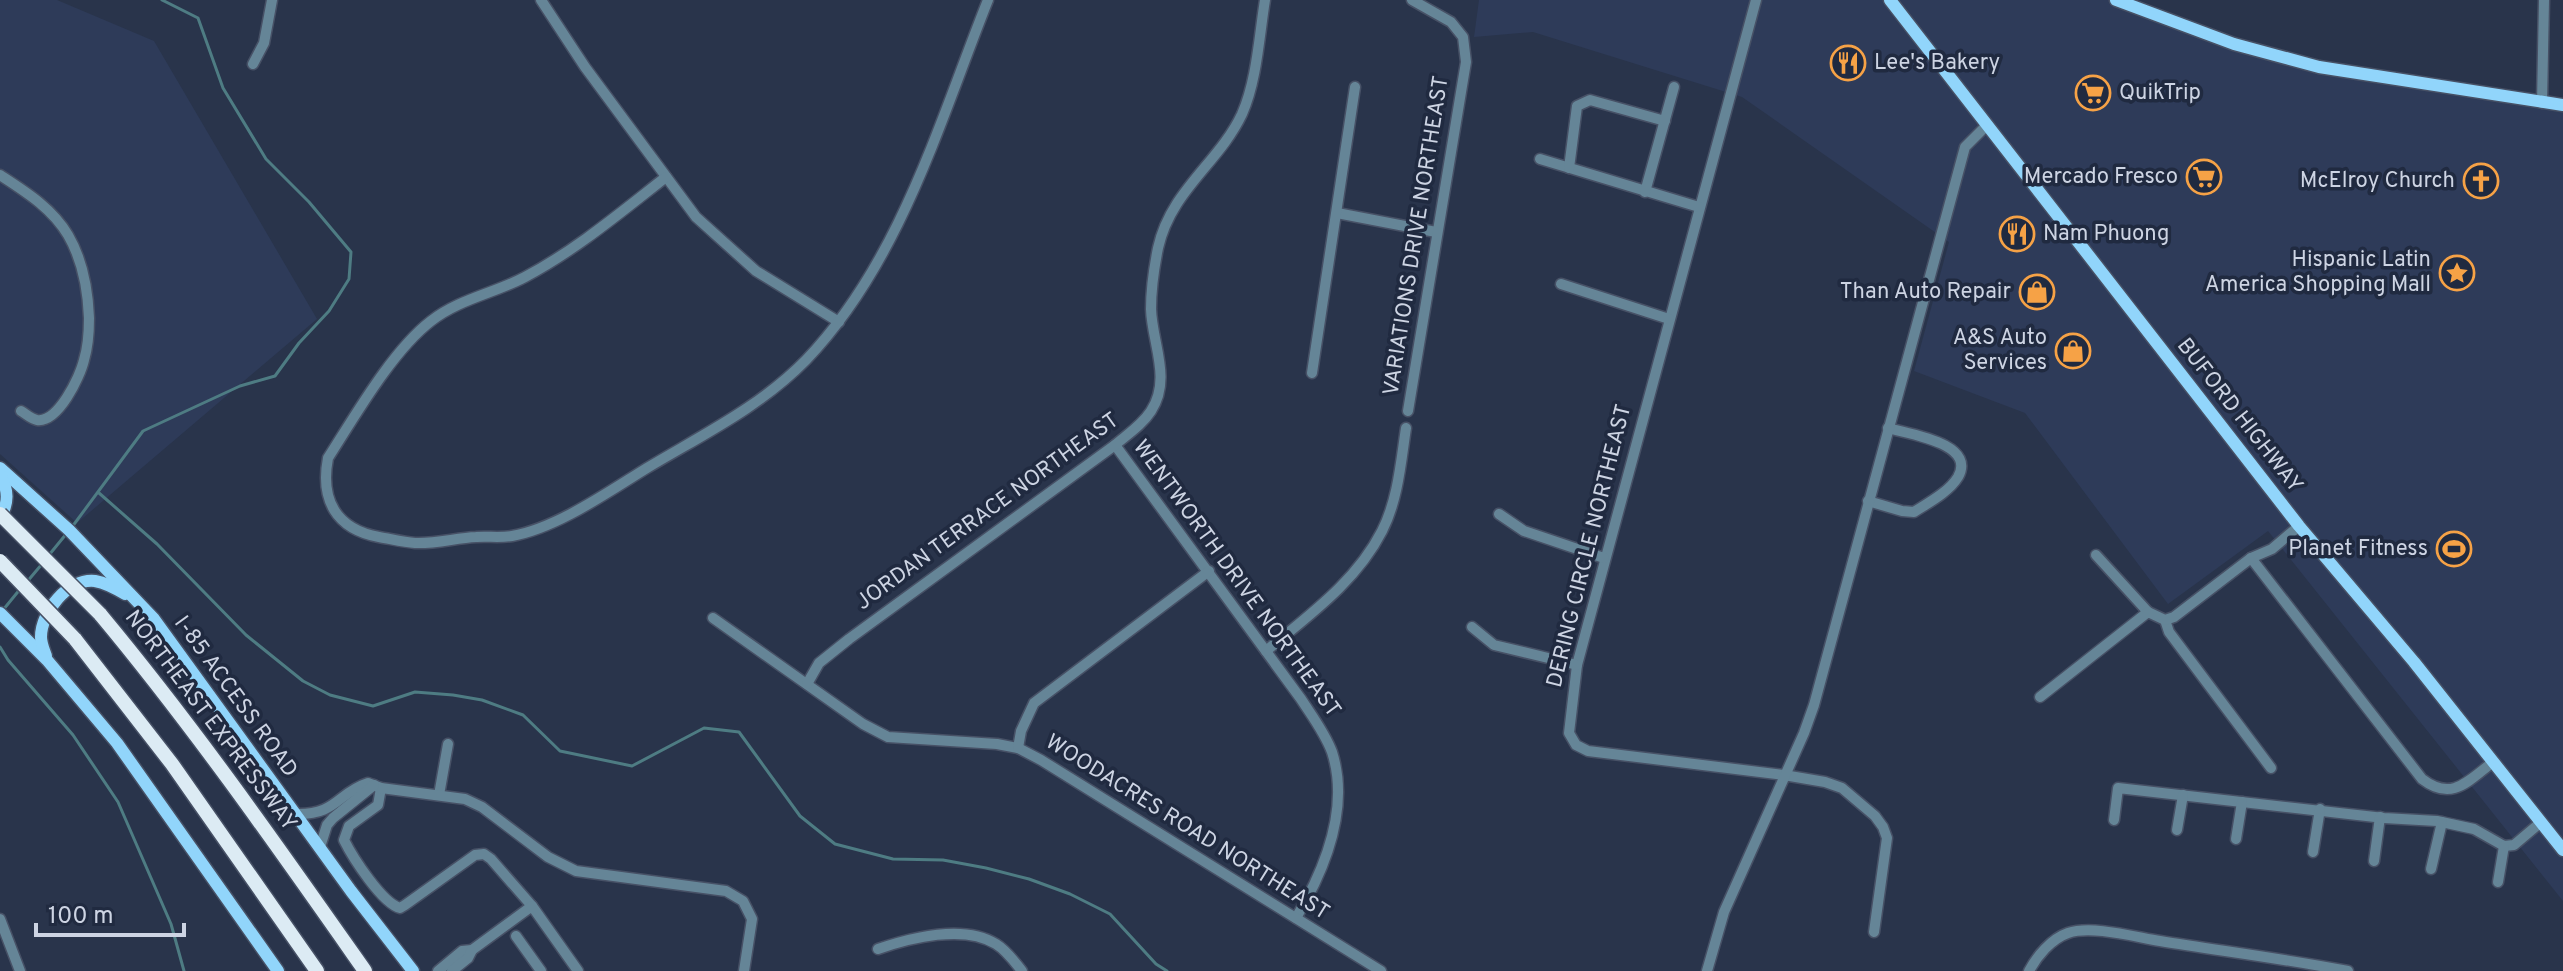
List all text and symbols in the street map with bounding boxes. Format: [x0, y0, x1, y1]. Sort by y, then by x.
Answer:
restaurant icon: Lee's Bakery [1829, 44, 1867, 82]
place label: Lee's Bakery [1874, 50, 2000, 77]
street label: VARIATIONS DRIVE NORTHEAST [1378, 74, 1456, 398]
supermarket icon: QuikTrip [2074, 74, 2112, 112]
place label: QuikTrip [2119, 80, 2201, 107]
supermarket icon: Mercado Fresco [2185, 158, 2223, 196]
church icon: McElroy Church [2462, 162, 2500, 200]
place label: Mercado Fresco [2024, 164, 2178, 191]
place label: McElroy Church [2300, 168, 2455, 195]
restaurant icon: Nam Phuong [1998, 215, 2036, 253]
place label: Nam Phuong [2043, 221, 2169, 248]
place label: Hispanic Latin America Shopping Mall [2205, 247, 2431, 299]
place icon: Hispanic Latin America Shopping Mall [2438, 254, 2476, 292]
shop icon: Than Auto Repair [2018, 273, 2056, 311]
place label: Than Auto Repair [1840, 279, 2011, 306]
place label: A&S Auto Services [1953, 325, 2047, 377]
shop icon: A&S Auto Services [2054, 332, 2092, 370]
street label: BUFORD HIGHWAY [2170, 333, 2308, 499]
street label: DERING CIRCLE NORTHEAST [1542, 402, 1638, 690]
street label: JORDAN TERRACE NORTHEAST [851, 407, 1125, 617]
street label: WENTWORTH DRIVE NORTHEAST [1126, 435, 1346, 723]
sports icon: Planet Fitness [2435, 530, 2473, 568]
place label: Planet Fitness [2288, 536, 2428, 563]
street label: NORTHEAST EXPRESSWAY [118, 605, 302, 837]
street label: I-85 ACCESS ROAD [167, 611, 303, 783]
street label: WOODACRES ROAD NORTHEAST [1040, 729, 1334, 927]
scale bar [36, 887, 184, 937]
text: 100 m [48, 902, 114, 932]

